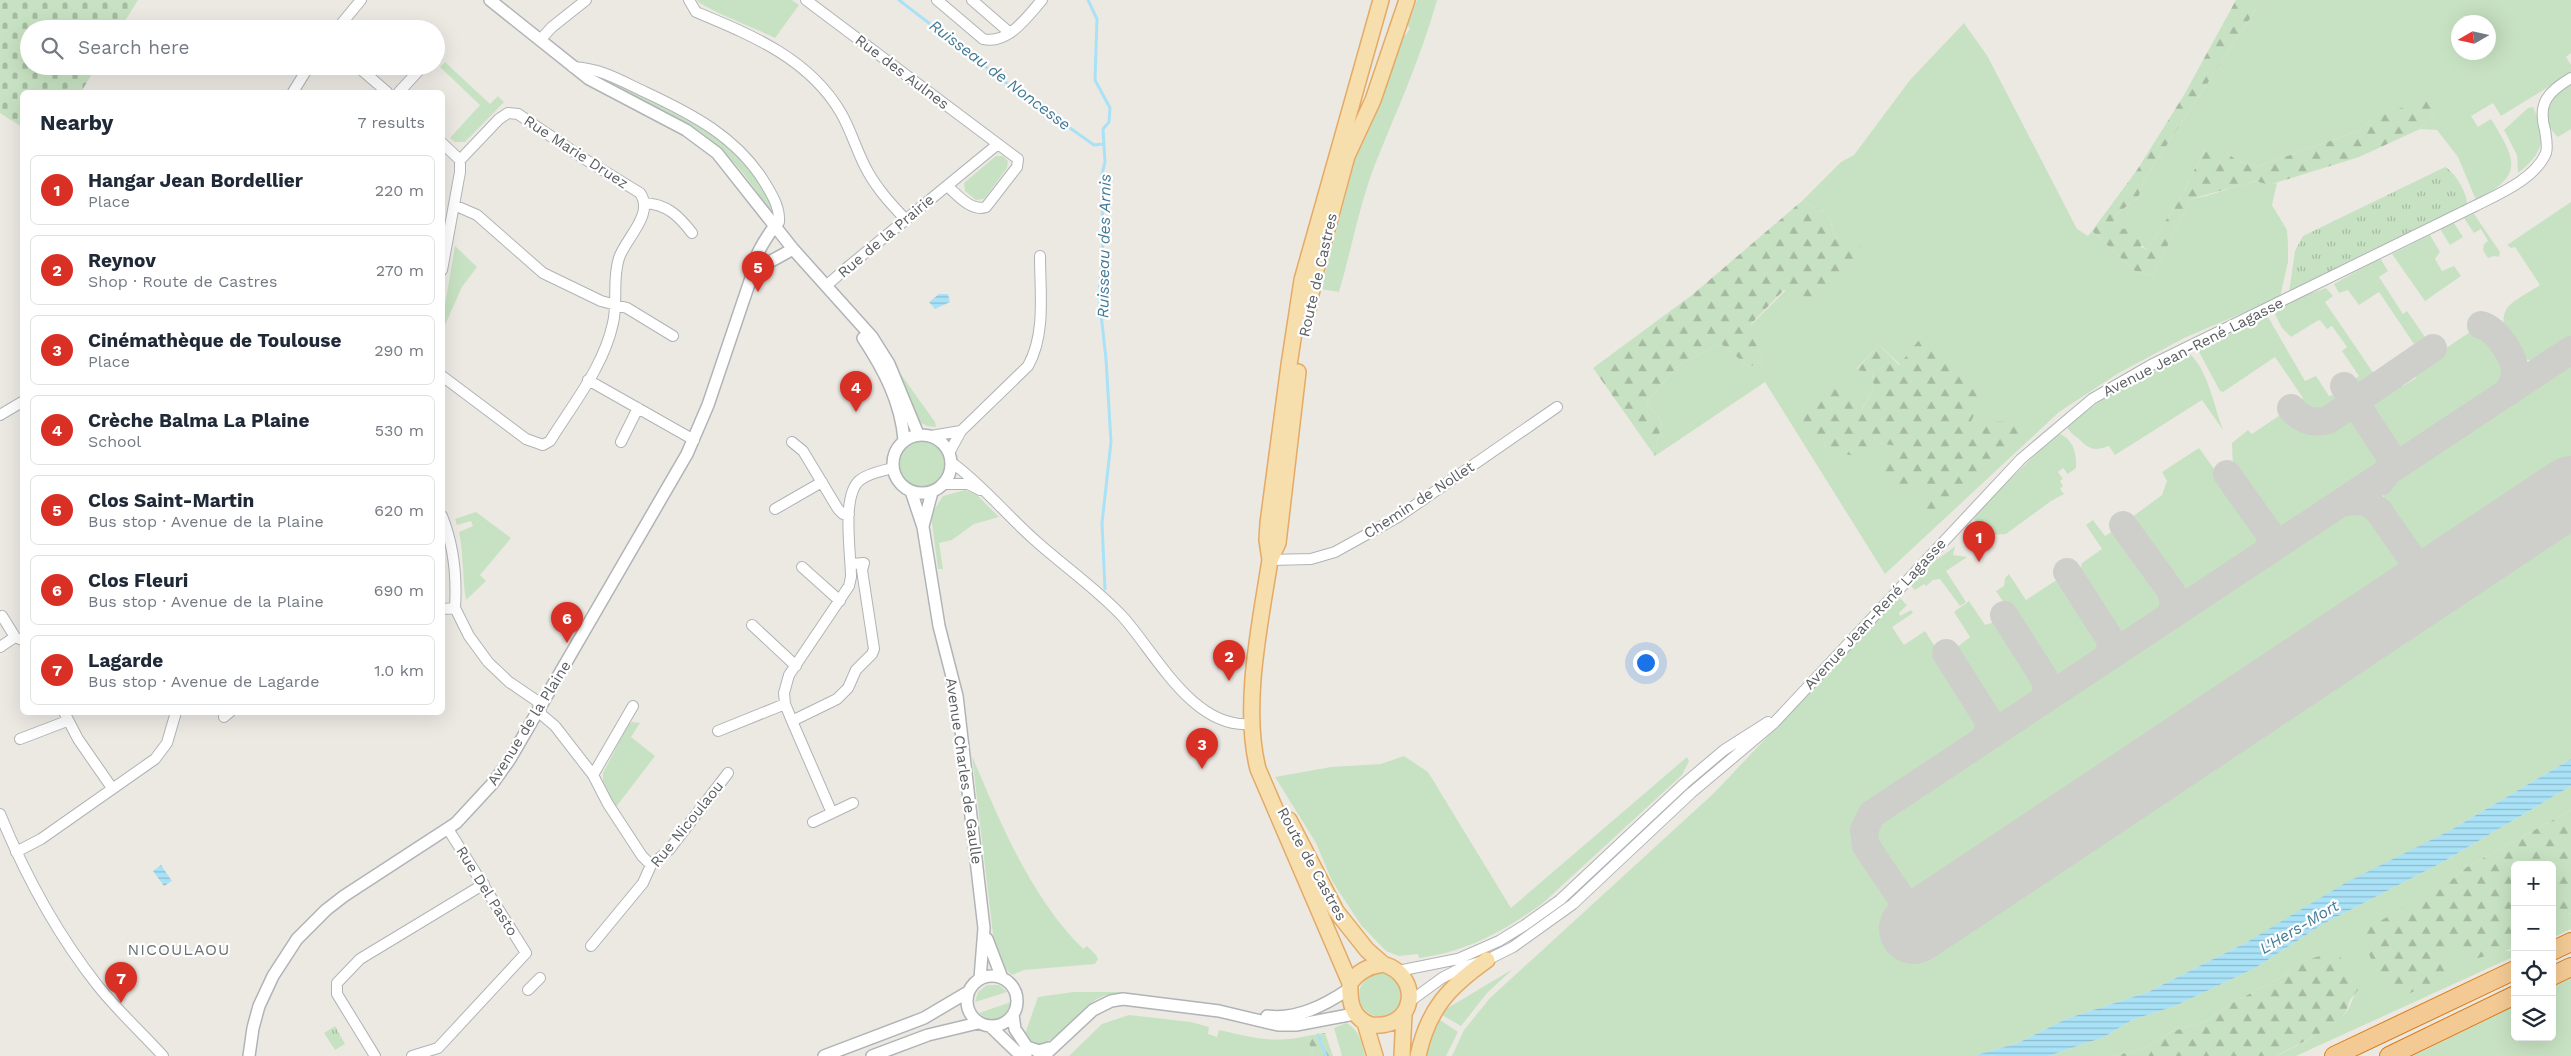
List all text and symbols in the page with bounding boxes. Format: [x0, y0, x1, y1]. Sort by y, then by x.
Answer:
north arrow [2451, 15, 2496, 60]
water label: Ruisseau de Noncesse [926, 16, 1074, 134]
search box [20, 20, 445, 75]
street label: Rue des Aulnes [852, 31, 953, 113]
icon: search [38, 34, 66, 62]
text: Search here [78, 36, 189, 59]
text: Nearby [40, 110, 113, 135]
street label: Rue Marie Druez [520, 112, 632, 192]
text: 7 results [358, 113, 425, 132]
text: Hangar Jean Bordellier [88, 169, 303, 192]
water label: Ruisseau des Arnis [1093, 174, 1115, 318]
text: 1 [54, 181, 60, 200]
text: 220 m [375, 181, 424, 200]
street label: Rue de la Prairie [834, 190, 938, 282]
text: Place [88, 192, 130, 211]
street label: Route de Castres [1295, 211, 1341, 339]
text: Reynov [88, 249, 156, 272]
pin: 5 [742, 251, 774, 292]
text: 2 [52, 261, 62, 280]
text: 270 m [376, 261, 424, 280]
text: Shop · Route de Castres [88, 272, 277, 291]
street label: Avenue Jean-René Lagasse [2100, 294, 2286, 400]
text: Cinémathèque de Toulouse [88, 329, 341, 352]
text: 3 [52, 341, 62, 360]
text: 290 m [374, 341, 424, 360]
text: Place [88, 352, 130, 371]
pin: 4 [840, 371, 872, 412]
text: Crèche Balma La Plaine [88, 409, 309, 432]
text: 4 [52, 421, 62, 440]
text: 530 m [375, 421, 424, 440]
text: School [88, 432, 141, 451]
street label: Chemin de Nollet [1360, 457, 1478, 542]
text: Clos Saint-Martin [88, 489, 254, 512]
text: 5 [52, 501, 62, 520]
text: 620 m [374, 501, 424, 520]
text: Bus stop · Avenue de la Plaine [88, 512, 324, 531]
pin: 1 [1963, 521, 1995, 562]
street label: Avenue Jean-René Lagasse [1800, 535, 1950, 693]
text: Clos Fleuri [88, 569, 188, 592]
text: 6 [52, 581, 62, 600]
text: 690 m [374, 581, 424, 600]
text: Bus stop · Avenue de la Plaine [88, 592, 324, 611]
pin: 6 [551, 602, 583, 643]
pin: 2 [1213, 640, 1245, 681]
text: Lagarde [88, 649, 163, 672]
your location [1633, 650, 1659, 676]
street label: Avenue de la Plaine [483, 657, 575, 789]
text: 7 [52, 661, 62, 680]
text: 1.0 km [374, 661, 424, 680]
text: Bus stop · Avenue de Lagarde [88, 672, 319, 691]
street label: Avenue Charles de Gaulle [942, 677, 986, 865]
pin: 3 [1186, 728, 1218, 769]
street label: Rue Nicoulaou [647, 777, 727, 871]
street label: Route de Castres [1273, 804, 1351, 924]
street label: Rue Del Pasto [452, 843, 522, 939]
map controls [2511, 861, 2556, 1041]
button: + [2511, 861, 2556, 906]
water label: L'Hers-Mort [2256, 896, 2342, 958]
button: − [2511, 906, 2556, 951]
district label: NICOULAOU [128, 940, 230, 959]
button: locate [2511, 951, 2556, 996]
pin: 7 [105, 962, 137, 1003]
button: layers [2511, 996, 2556, 1041]

